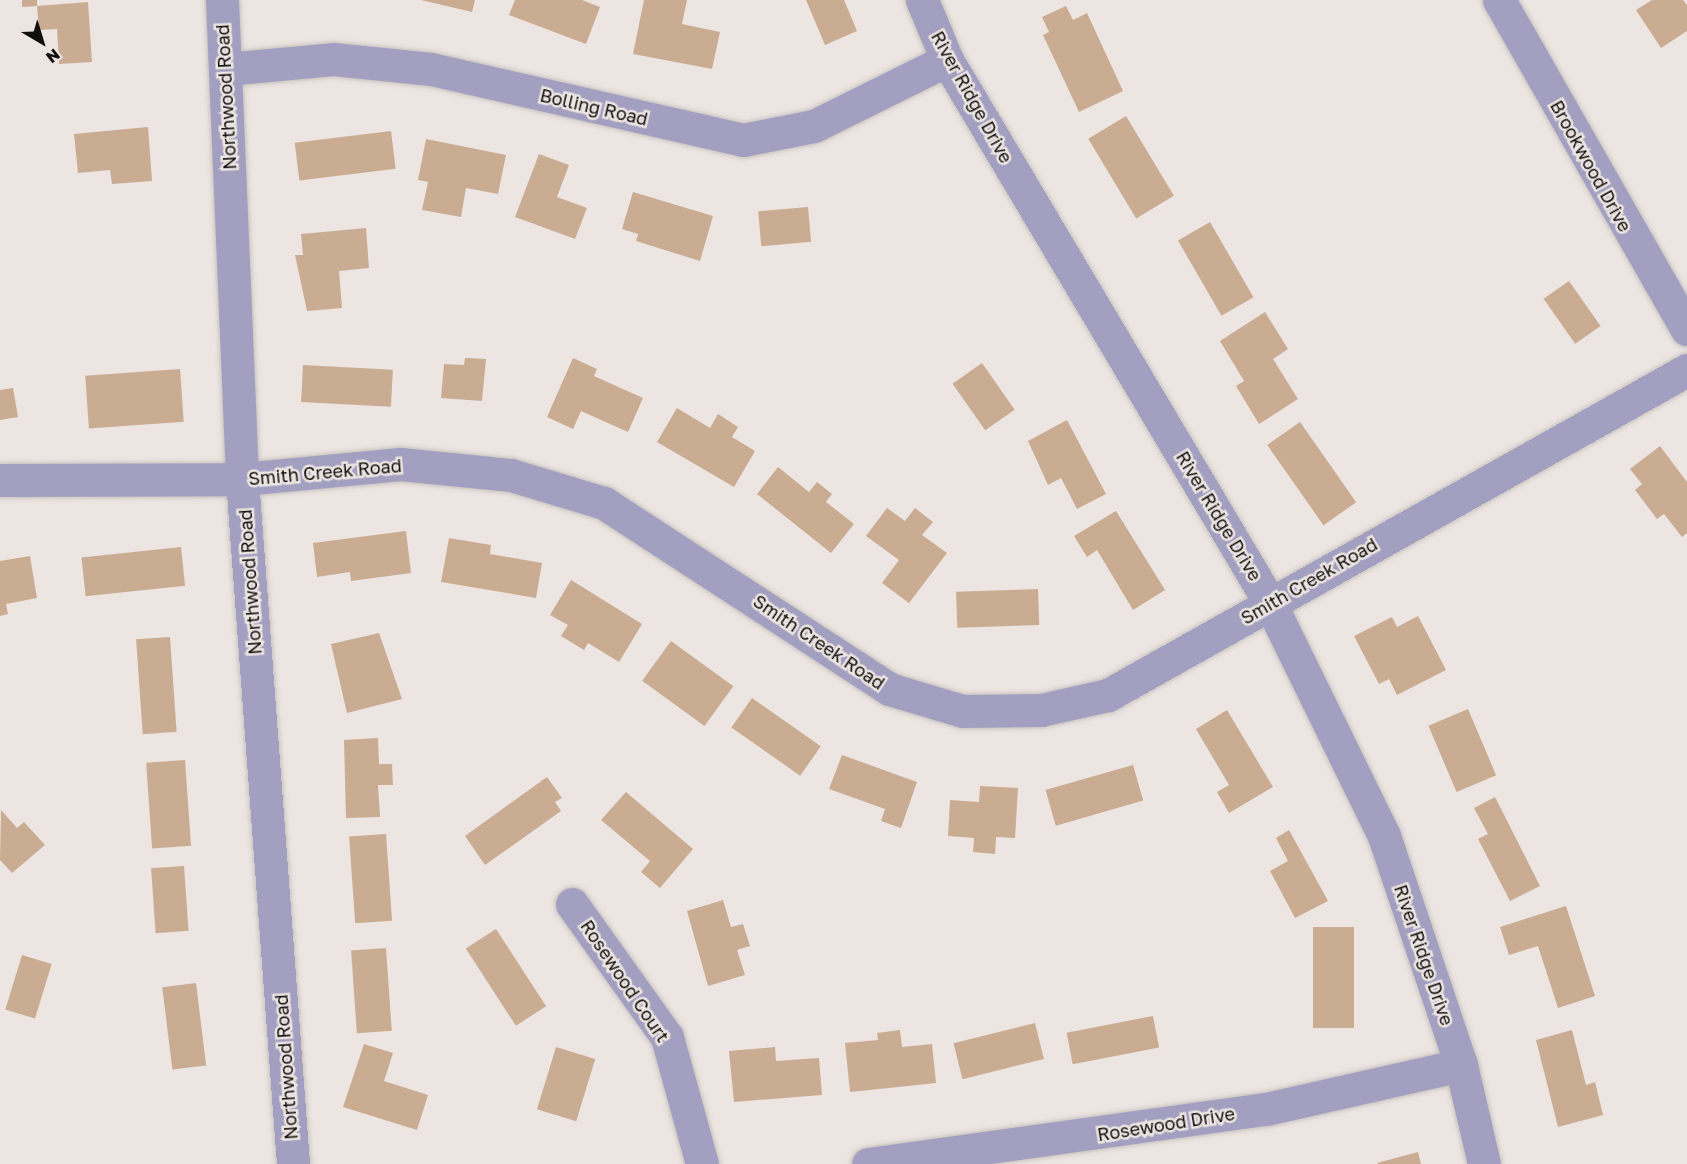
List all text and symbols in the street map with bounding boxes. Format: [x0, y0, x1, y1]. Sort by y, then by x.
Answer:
north arrow [12, 12, 72, 72]
street label: Northwood Road [211, 24, 241, 170]
street label: River Ridge Drive [927, 27, 1017, 167]
text: N [42, 45, 64, 68]
street label: Bolling Road [538, 84, 650, 130]
street label: Brookwood Drive [1546, 96, 1636, 236]
street label: River Ridge Drive [1172, 447, 1266, 585]
street label: Smith Creek Road [247, 455, 403, 489]
street label: Northwood Road [234, 509, 266, 655]
street label: Smith Creek Road [1237, 533, 1381, 629]
street label: Smith Creek Road [749, 590, 889, 694]
street label: River Ridge Drive [1390, 882, 1458, 1028]
street label: Rosewood Court [576, 916, 674, 1046]
street label: Northwood Road [270, 994, 302, 1140]
street label: Rosewood Drive [1096, 1102, 1236, 1146]

